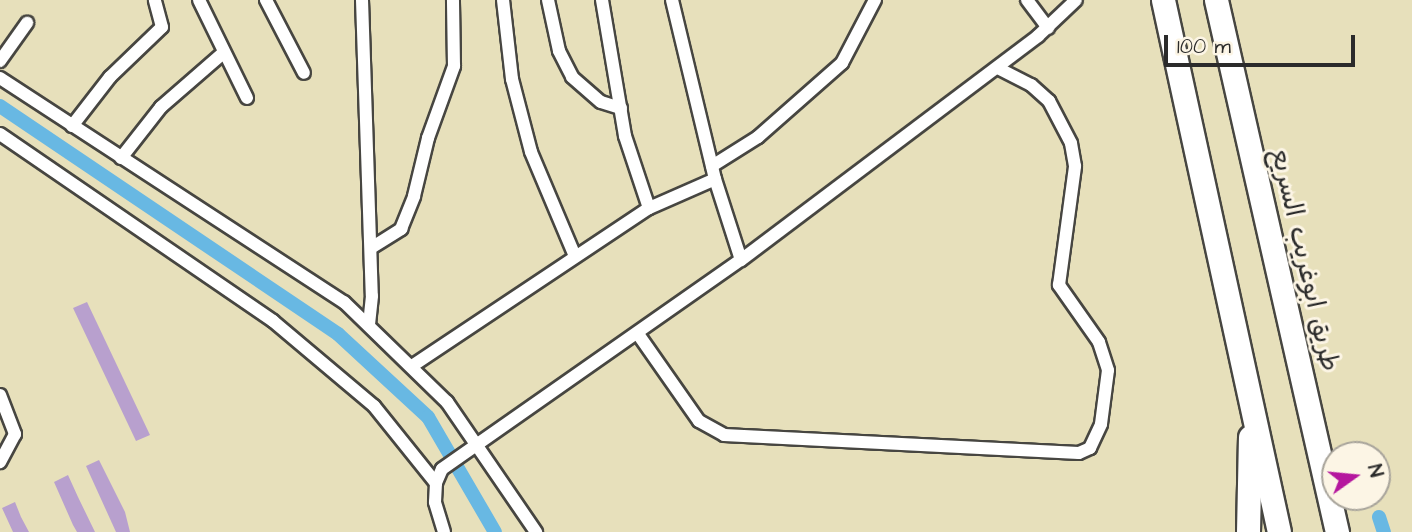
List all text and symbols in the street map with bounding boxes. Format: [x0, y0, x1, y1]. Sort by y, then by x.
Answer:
scale bar [1167, 21, 1358, 65]
text: 100 m [1177, 32, 1231, 61]
street label: طريق ابوغريب السريع [1263, 145, 1345, 375]
north arrow [1321, 441, 1391, 511]
text: N [1360, 462, 1389, 480]

